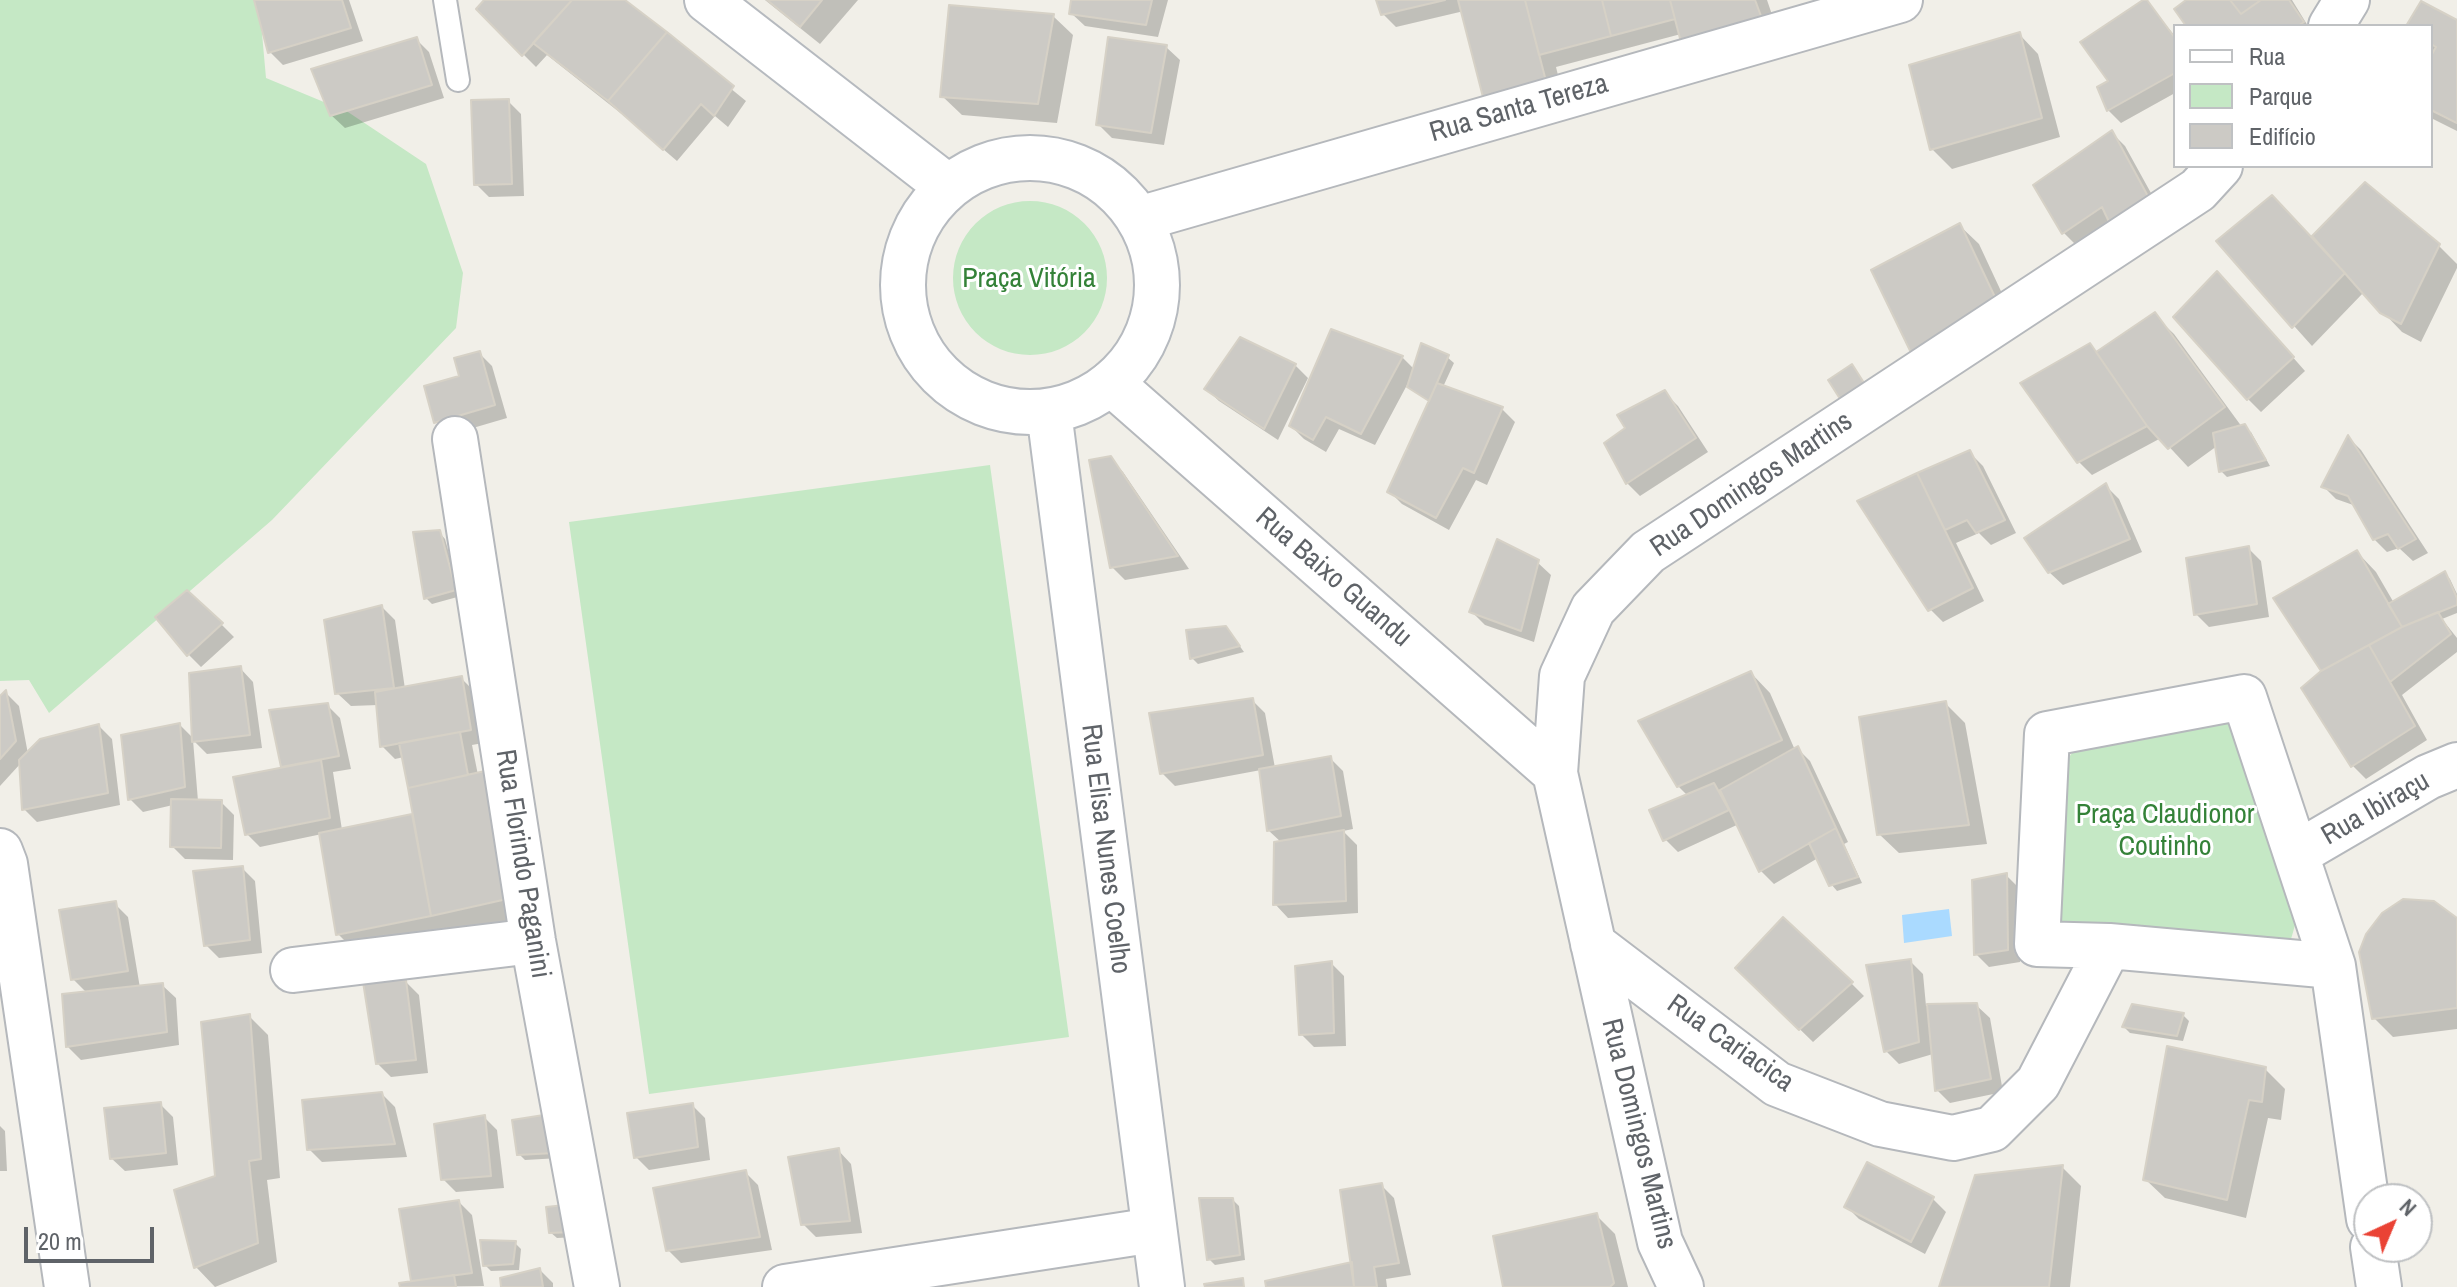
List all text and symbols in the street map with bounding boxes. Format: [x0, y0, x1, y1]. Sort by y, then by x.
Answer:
legend [2173, 24, 2433, 168]
text: Rua [2249, 40, 2285, 72]
street label: Rua Santa Tereza [1426, 68, 1612, 150]
text: Parque [2249, 80, 2312, 112]
text: Edifício [2249, 120, 2316, 152]
park label: Praça Vitória [962, 262, 1096, 296]
street label: Rua Domingos Martins [1645, 405, 1859, 565]
street label: Rua Baixo Guandu [1248, 501, 1418, 655]
street label: Rua Elisa Nunes Coelho [1073, 722, 1137, 976]
street label: Rua Florindo Paganini [487, 747, 557, 981]
street label: Rua Ibiraçu [2316, 765, 2436, 853]
park label: Praça Claudionor Coutinho [2076, 798, 2254, 864]
street label: Rua Cariacica [1660, 988, 1800, 1100]
street label: Rua Domingos Martins [1593, 1015, 1683, 1253]
north arrow [2353, 1183, 2433, 1263]
text: N [2393, 1192, 2423, 1222]
scale bar [28, 1211, 158, 1261]
text: 20 m [38, 1225, 82, 1257]

